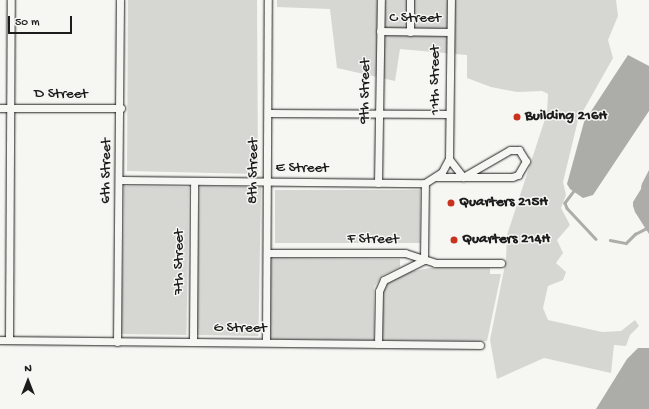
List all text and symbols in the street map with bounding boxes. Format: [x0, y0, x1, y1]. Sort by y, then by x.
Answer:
scale bar [10, 8, 74, 34]
street label: C Street [389, 10, 441, 28]
text: 50 m [15, 16, 40, 30]
street label: 11th Street [427, 45, 445, 115]
street label: 9th Street [356, 58, 376, 124]
street label: D Street [34, 86, 88, 104]
place label: Building 216H [525, 108, 607, 126]
marker: Building 216H [512, 112, 522, 122]
street label: 6th Street [97, 138, 117, 204]
street label: 8th Street [244, 138, 264, 204]
street label: E Street [276, 160, 328, 178]
place label: Quarters 215H [459, 194, 548, 212]
marker: Quarters 215H [446, 198, 456, 208]
street label: 7th Street [171, 229, 189, 295]
street label: F Street [347, 231, 399, 249]
place label: Quarters 214H [462, 231, 550, 249]
marker: Quarters 214H [449, 235, 459, 245]
street label: G Street [213, 320, 267, 338]
north arrow [8, 361, 48, 401]
text: N [24, 363, 32, 375]

